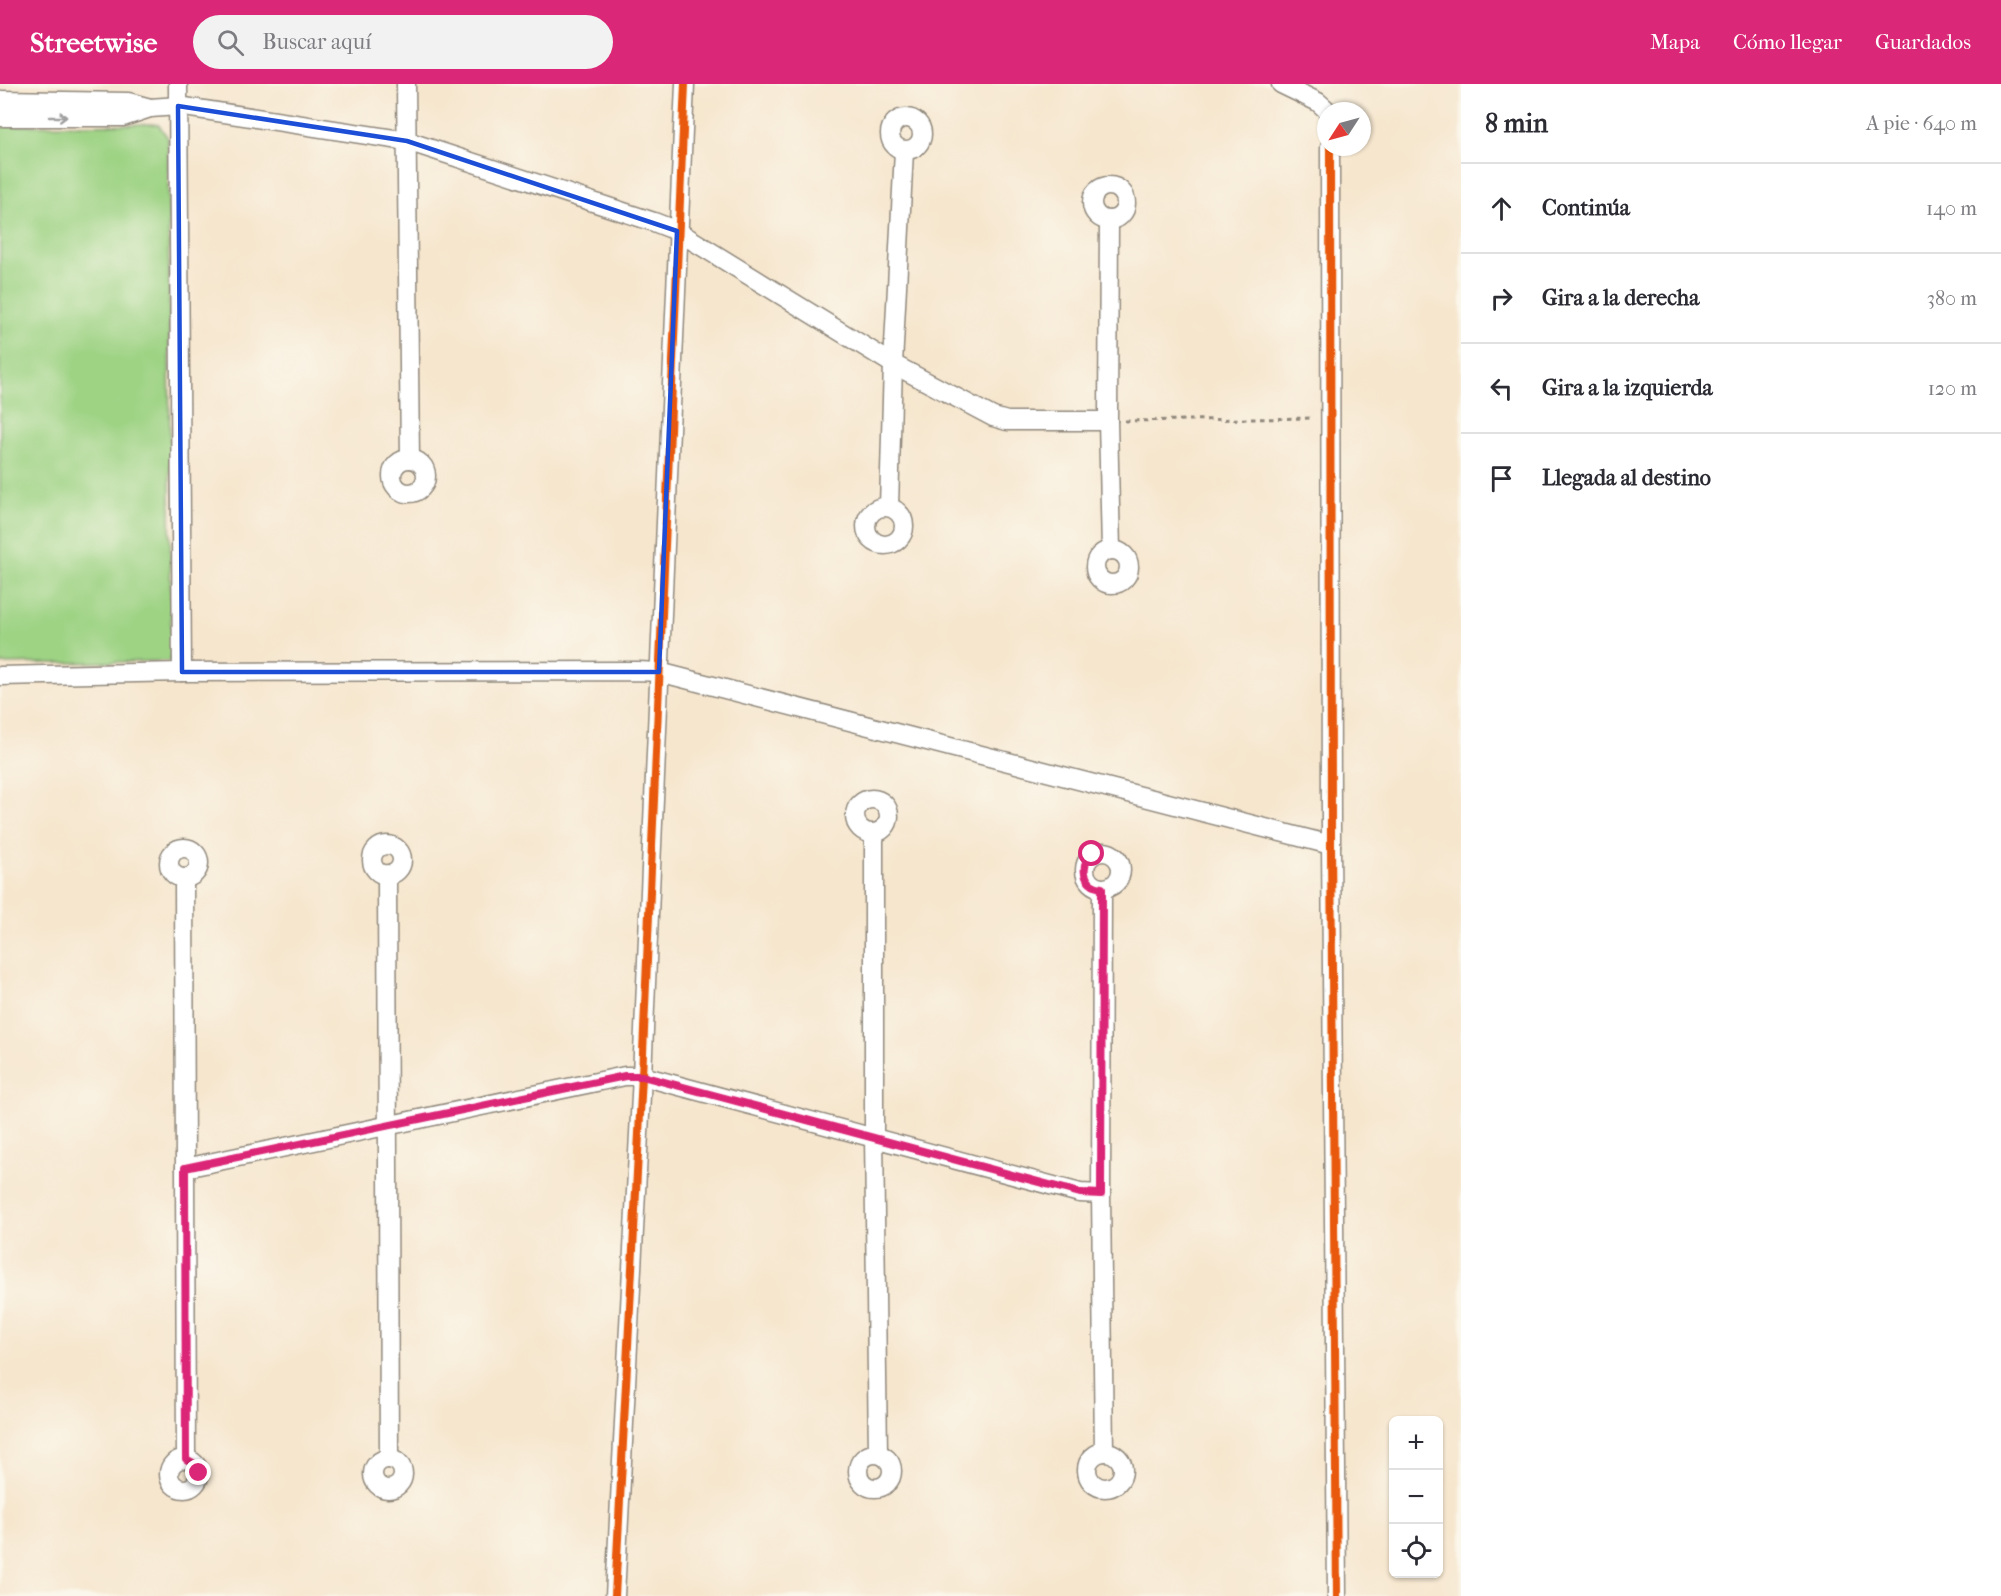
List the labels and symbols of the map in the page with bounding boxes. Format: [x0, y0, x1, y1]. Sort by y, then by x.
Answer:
north arrow [1317, 102, 1371, 156]
one-way arrow [48, 111, 68, 123]
route start [1078, 840, 1104, 866]
route end [185, 1459, 211, 1485]

